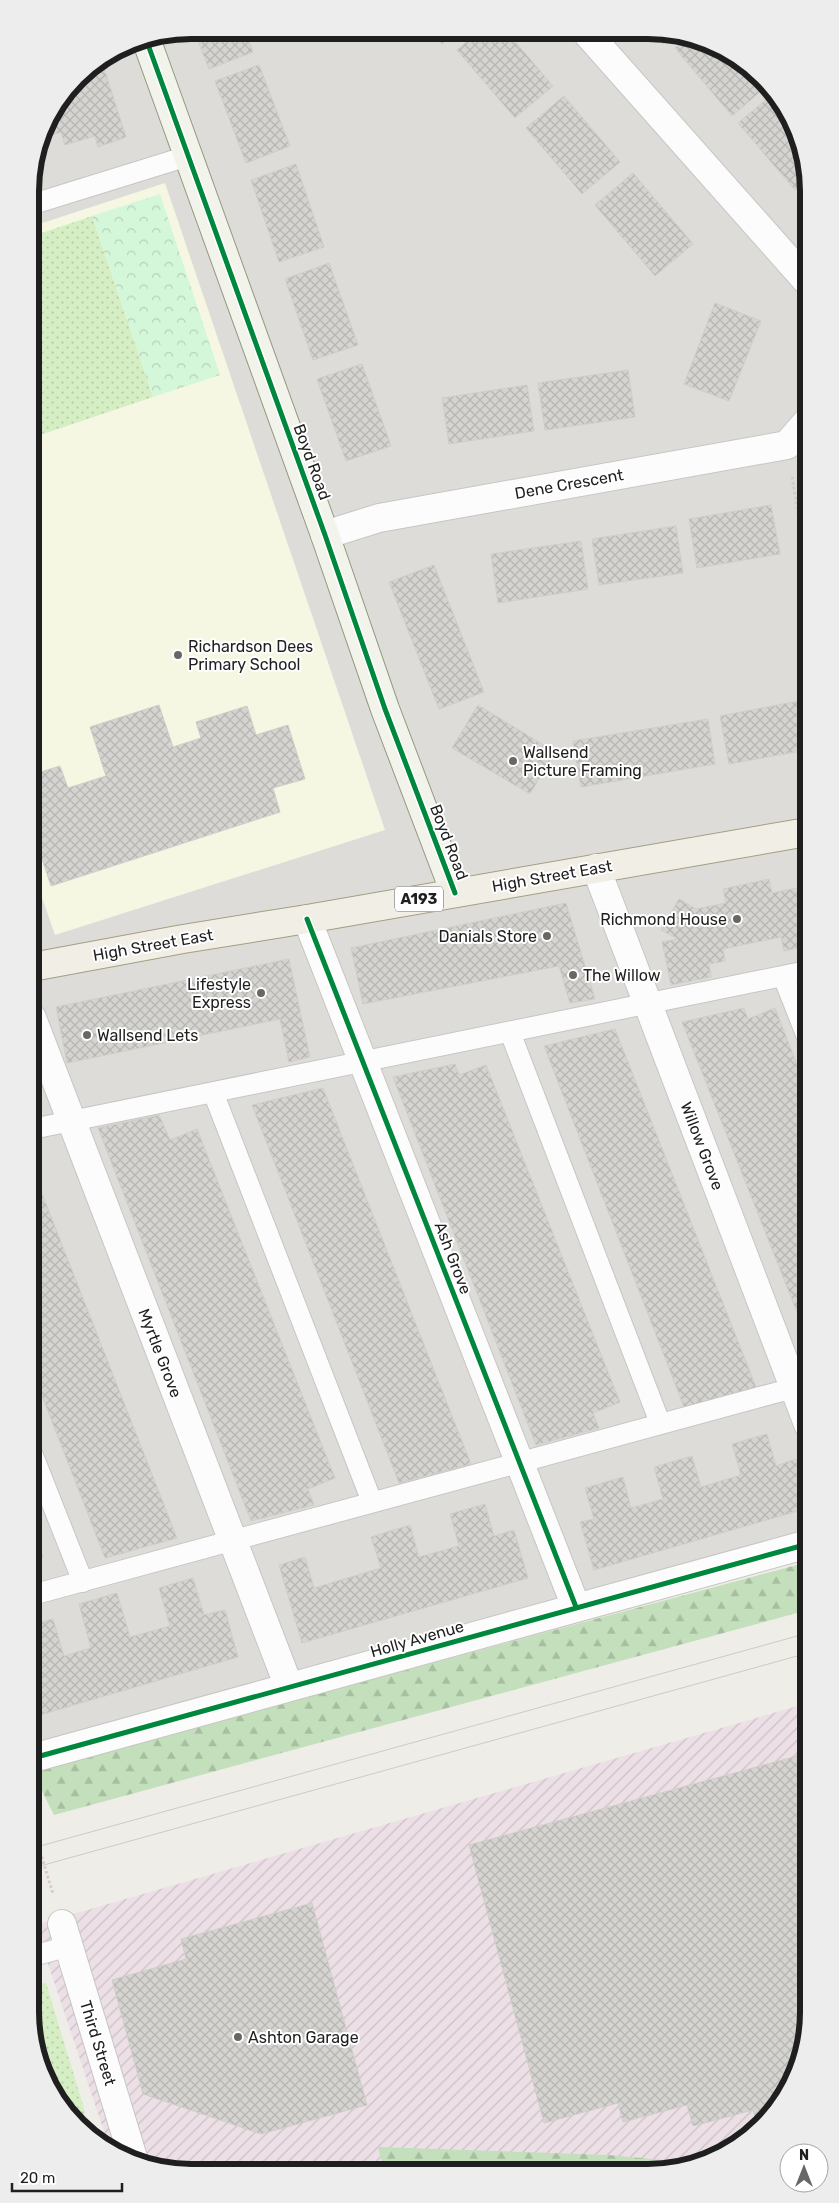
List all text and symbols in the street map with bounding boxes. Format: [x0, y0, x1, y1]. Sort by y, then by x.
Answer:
street label: Boyd Road [289, 421, 335, 503]
street label: Dene Crescent [513, 465, 625, 503]
place label: Richardson Dees Primary School [188, 637, 313, 674]
marker: Richardson Dees Primary School [172, 649, 184, 661]
place label: Wallsend Picture Framing [523, 743, 642, 780]
marker: Wallsend Picture Framing [507, 755, 519, 767]
street label: Boyd Road [426, 802, 472, 882]
street label: High Street East [490, 856, 614, 896]
road number: A193 [395, 886, 443, 912]
place label: Richmond House [600, 910, 727, 929]
marker: Richmond House [731, 913, 743, 925]
street label: High Street East [91, 925, 215, 965]
place label: Danials Store [438, 927, 537, 946]
marker: Danials Store [541, 930, 553, 942]
place label: The Willow [583, 966, 661, 985]
marker: The Willow [567, 969, 579, 981]
place label: Lifestyle Express [187, 975, 251, 1012]
marker: Lifestyle Express [255, 987, 267, 999]
place label: Wallsend Lets [97, 1026, 199, 1045]
marker: Wallsend Lets [81, 1029, 93, 1041]
street label: Willow Grove [676, 1099, 728, 1193]
street label: Ash Grove [431, 1219, 475, 1297]
street label: Myrtle Grove [134, 1306, 186, 1400]
street label: Holly Avenue [368, 1617, 466, 1661]
street label: Third Street [76, 1998, 120, 2088]
place label: Ashton Garage [248, 2028, 359, 2047]
marker: Ashton Garage [232, 2031, 244, 2043]
north arrow [779, 2143, 829, 2193]
text: N [799, 2147, 809, 2164]
scale bar [12, 2160, 122, 2192]
text: 20 m [20, 2169, 55, 2187]

